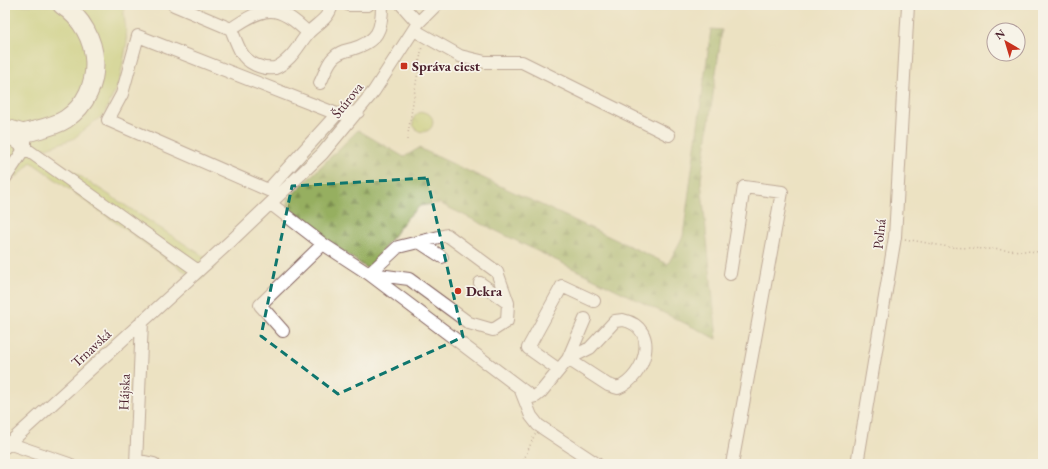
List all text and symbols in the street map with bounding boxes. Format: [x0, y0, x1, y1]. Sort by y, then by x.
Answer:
north arrow [986, 22, 1026, 62]
text: N [992, 26, 1008, 42]
place label: Správa ciest [412, 57, 481, 75]
marker: Správa ciest [399, 61, 409, 71]
street label: Štúrova [327, 78, 367, 122]
street label: Poľná [868, 218, 890, 250]
place label: Dekra [466, 282, 503, 300]
marker: Dekra [453, 286, 463, 296]
street label: Trnavská [67, 325, 115, 371]
street label: Hájska [114, 373, 134, 411]

